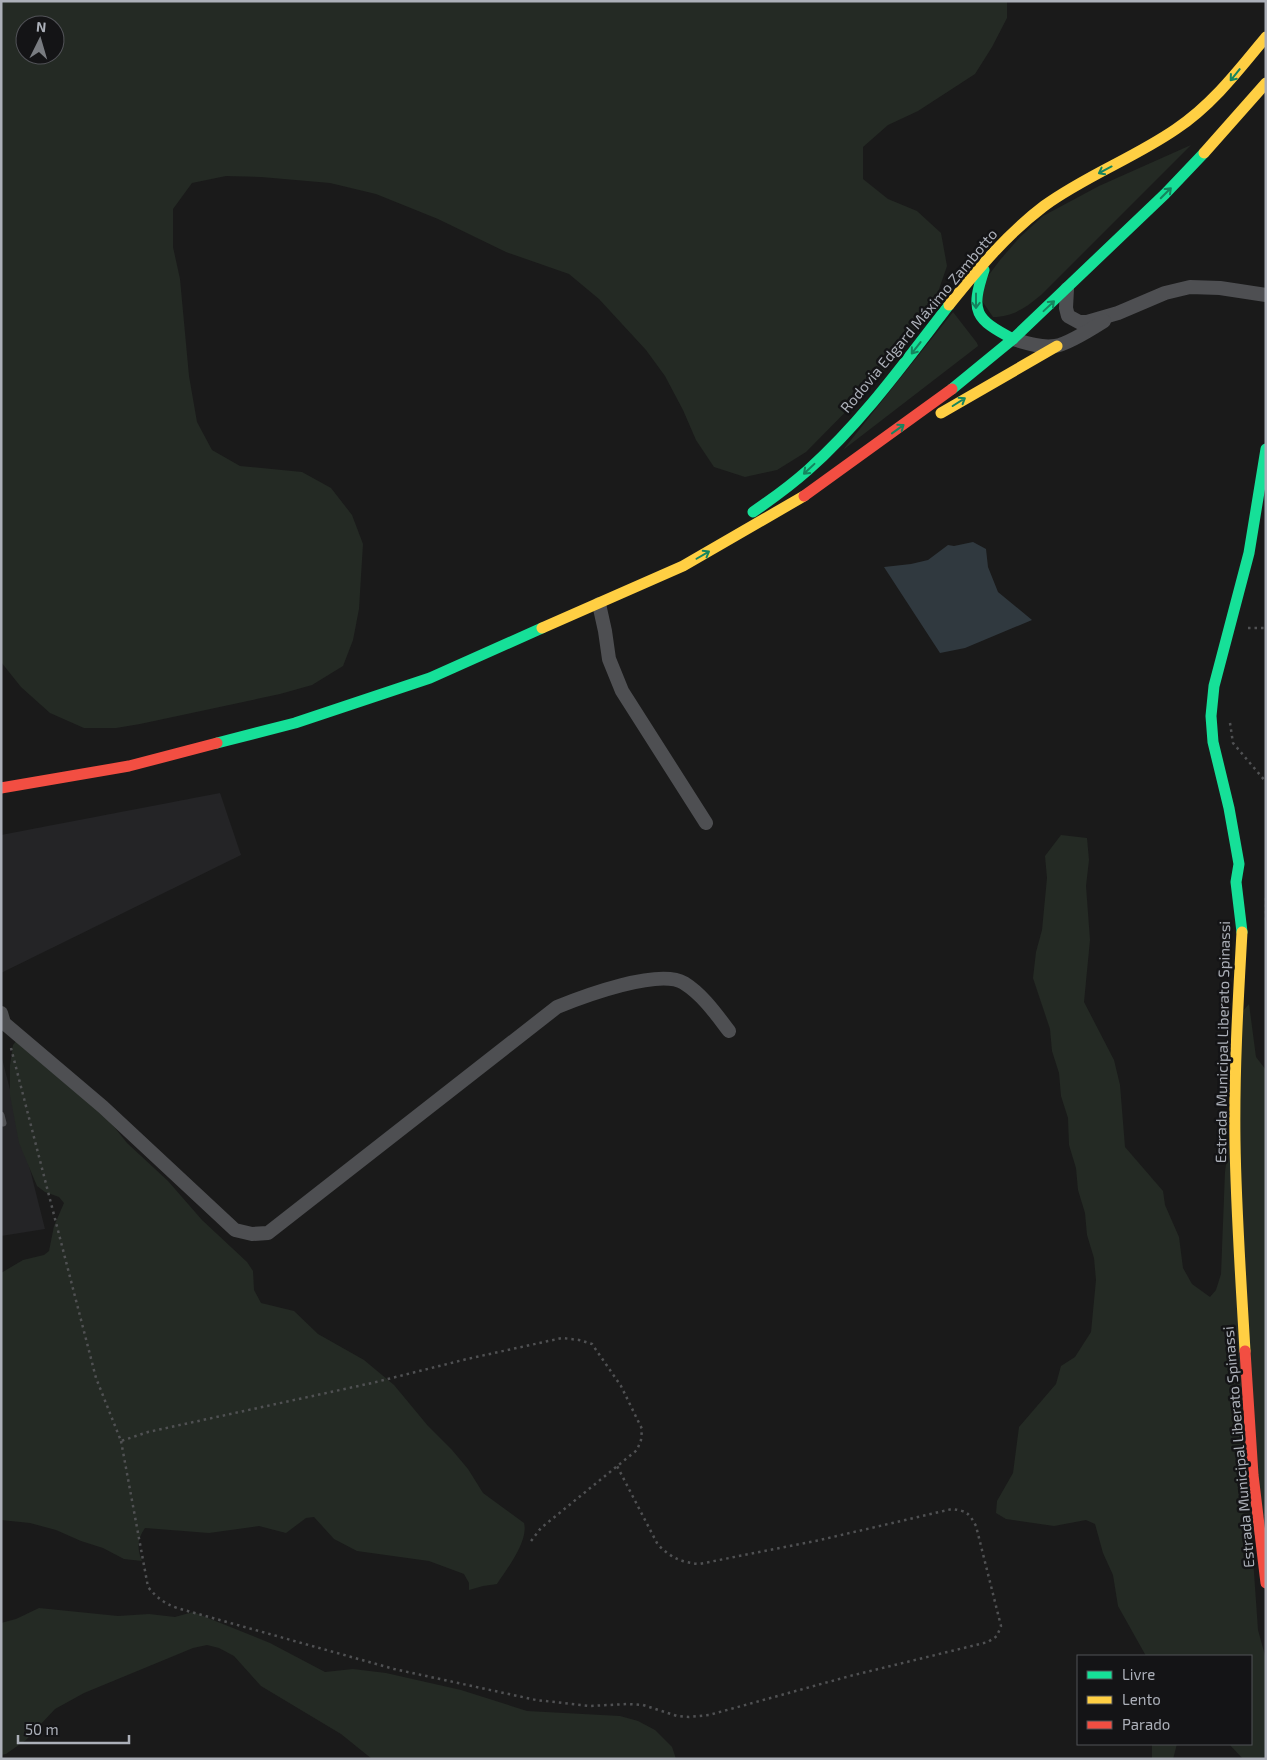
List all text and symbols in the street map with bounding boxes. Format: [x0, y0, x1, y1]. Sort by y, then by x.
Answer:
north arrow [15, 15, 65, 65]
text: N [35, 18, 47, 35]
one-way arrow [1230, 68, 1241, 81]
one-way arrow [1098, 166, 1113, 175]
one-way arrow [1160, 187, 1172, 199]
street label: Rodovia Edgard Máximo Zambotto [836, 225, 1000, 416]
one-way arrow [971, 292, 981, 309]
one-way arrow [1042, 300, 1055, 312]
one-way arrow [911, 341, 921, 355]
one-way arrow [951, 397, 965, 407]
one-way arrow [891, 424, 905, 434]
one-way arrow [802, 463, 815, 475]
one-way arrow [696, 550, 711, 560]
street label: Estrada Municipal Liberato Spinassi [1211, 921, 1233, 1163]
street label: Estrada Municipal Liberato Spinassi [1218, 1326, 1258, 1569]
legend [1077, 1655, 1252, 1745]
text: Livre [1122, 1665, 1155, 1683]
text: Lento [1122, 1690, 1161, 1708]
scale bar [18, 1712, 129, 1744]
text: Parado [1122, 1715, 1170, 1733]
text: 50 m [25, 1720, 59, 1738]

